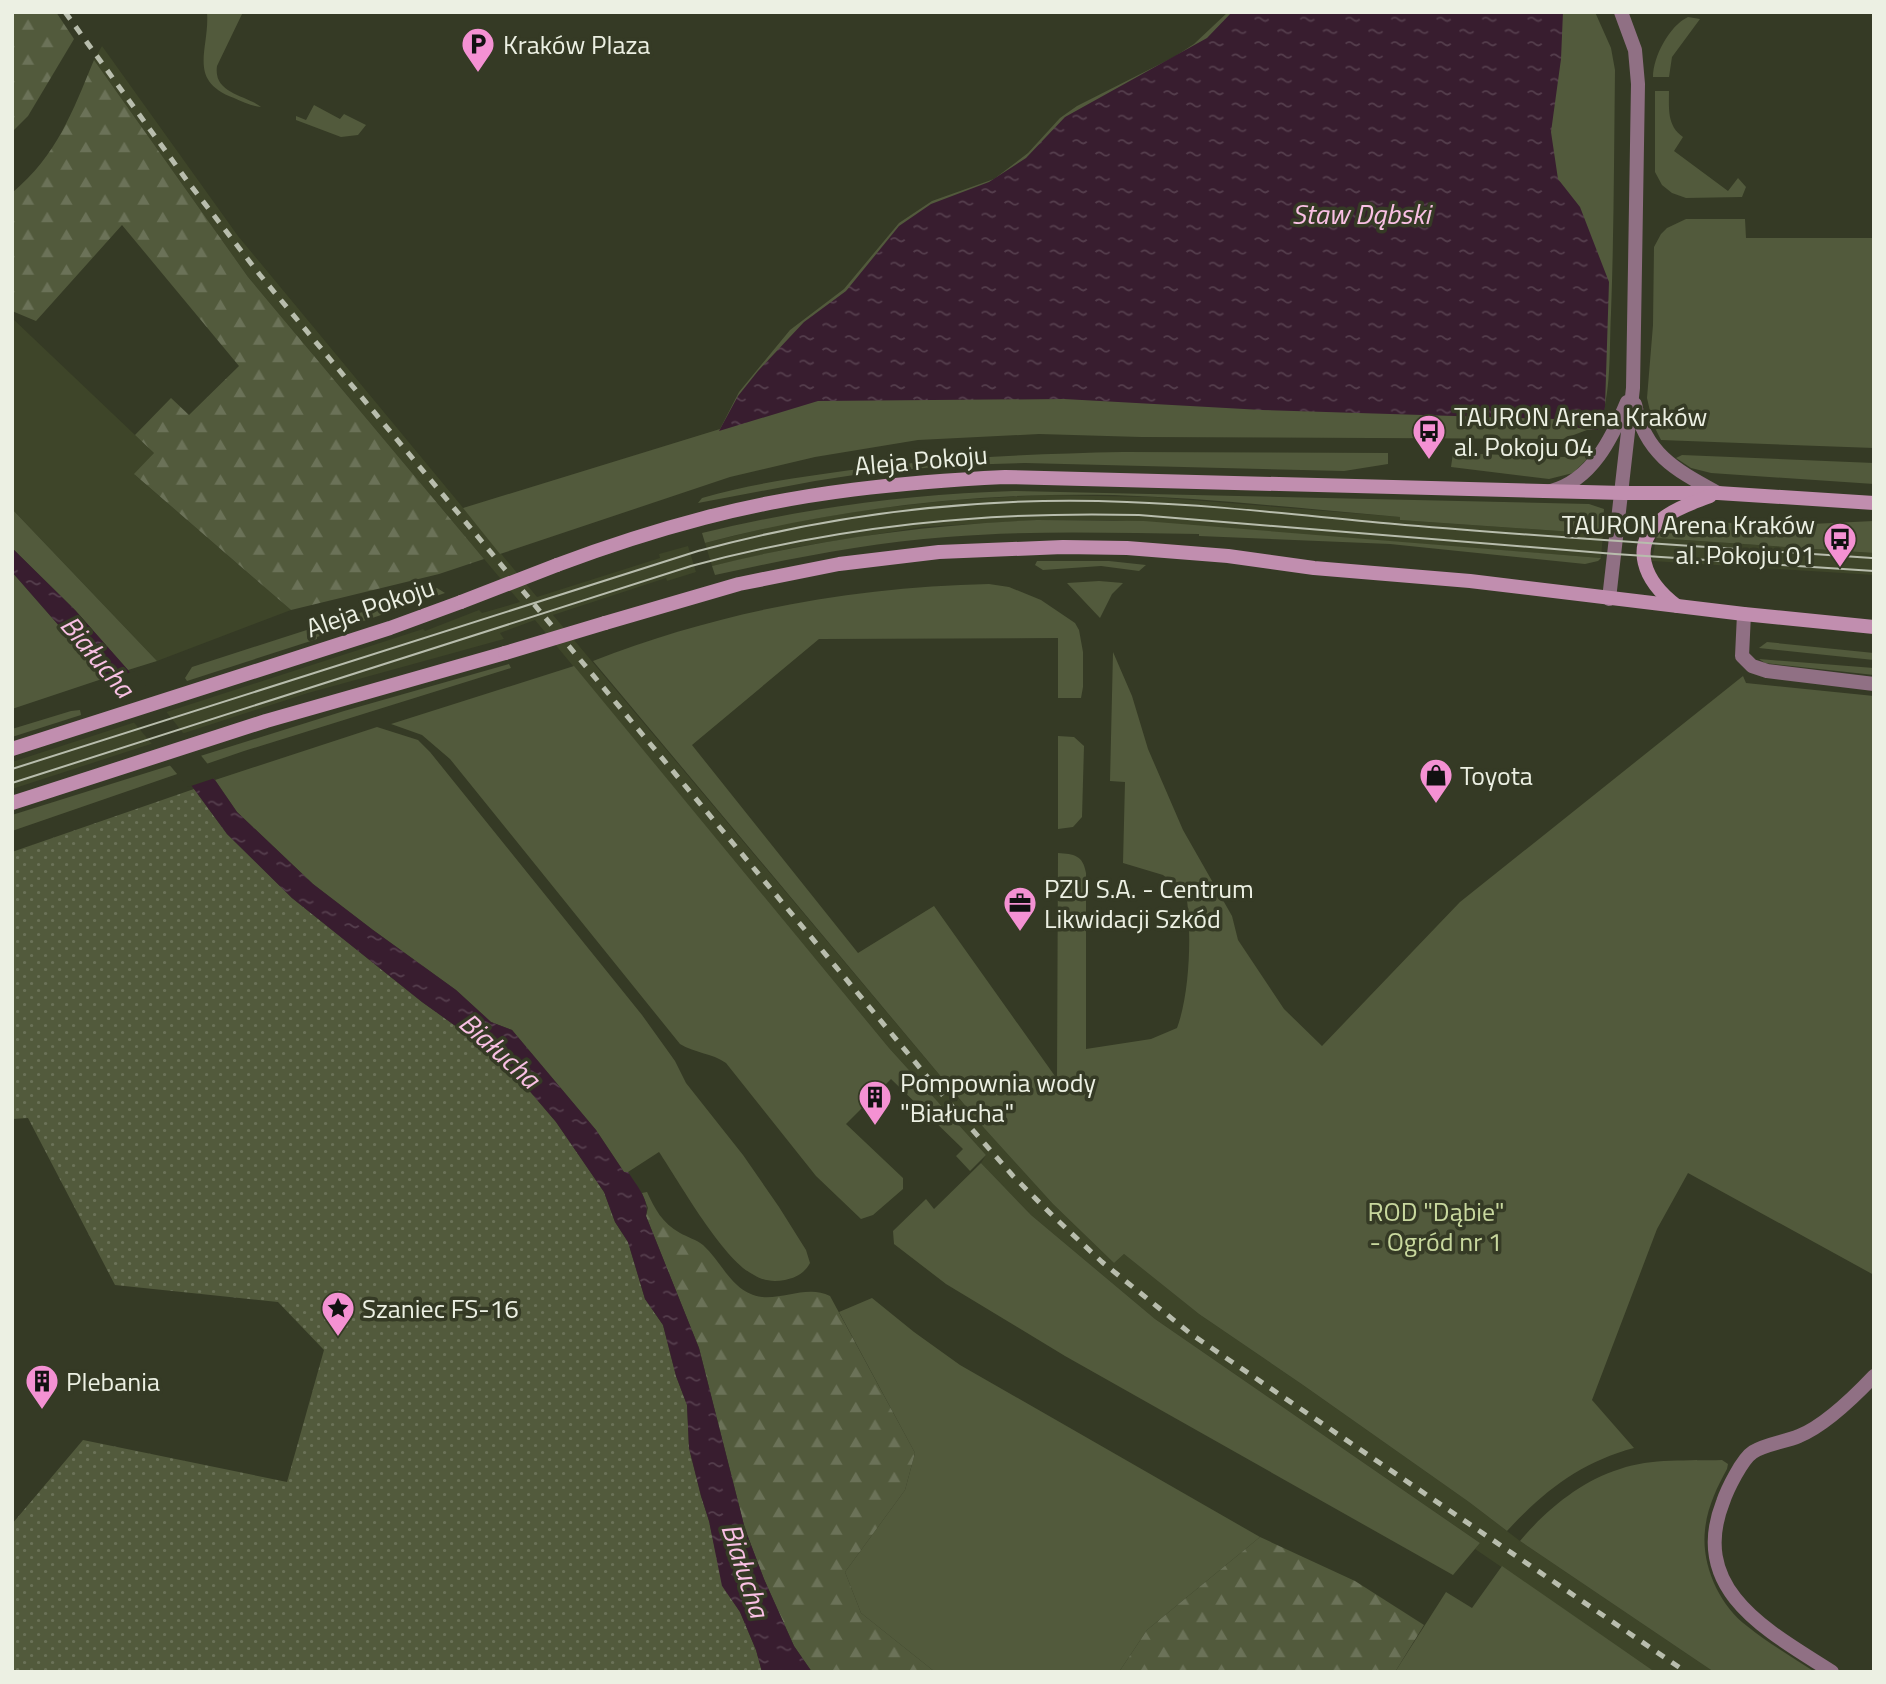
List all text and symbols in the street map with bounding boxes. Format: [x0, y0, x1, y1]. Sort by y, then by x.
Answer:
parking icon: Kraków Plaza [459, 25, 497, 74]
place label: Kraków Plaza [503, 25, 650, 64]
water label: Staw Dąbski [1292, 192, 1434, 235]
place label: TAURON Arena Kraków al. Pokoju 04 [1454, 397, 1707, 466]
bus stop icon: TAURON Arena Kraków al. Pokoju 04 [1410, 412, 1448, 461]
street label: Aleja Pokoju [853, 435, 989, 485]
place label: TAURON Arena Kraków al. Pokoju 01 [1562, 505, 1815, 574]
bus stop icon: TAURON Arena Kraków al. Pokoju 01 [1821, 520, 1859, 569]
street label: Aleja Pokoju [301, 567, 439, 647]
water label: Białucha [50, 605, 147, 708]
shop icon: Toyota [1417, 756, 1455, 805]
place label: Toyota [1460, 756, 1533, 795]
place label: PZU S.A. - Centrum Likwidacji Szkód [1044, 869, 1254, 938]
office icon: PZU S.A. - Centrum Likwidacji Szkód [1001, 884, 1039, 933]
water label: Białucha [450, 1002, 552, 1100]
place label: Pompownia wody "Białucha" [900, 1063, 1096, 1132]
building icon: Pompownia wody "Białucha" [856, 1078, 894, 1127]
park label: ROD "Dąbie" - Ogród nr 1 [1368, 1192, 1505, 1261]
place icon: Szaniec FS-16 [319, 1289, 357, 1338]
place label: Szaniec FS-16 [362, 1289, 519, 1328]
building icon: Plebania [23, 1362, 61, 1411]
place label: Plebania [66, 1362, 160, 1401]
water label: Białucha [711, 1517, 782, 1625]

